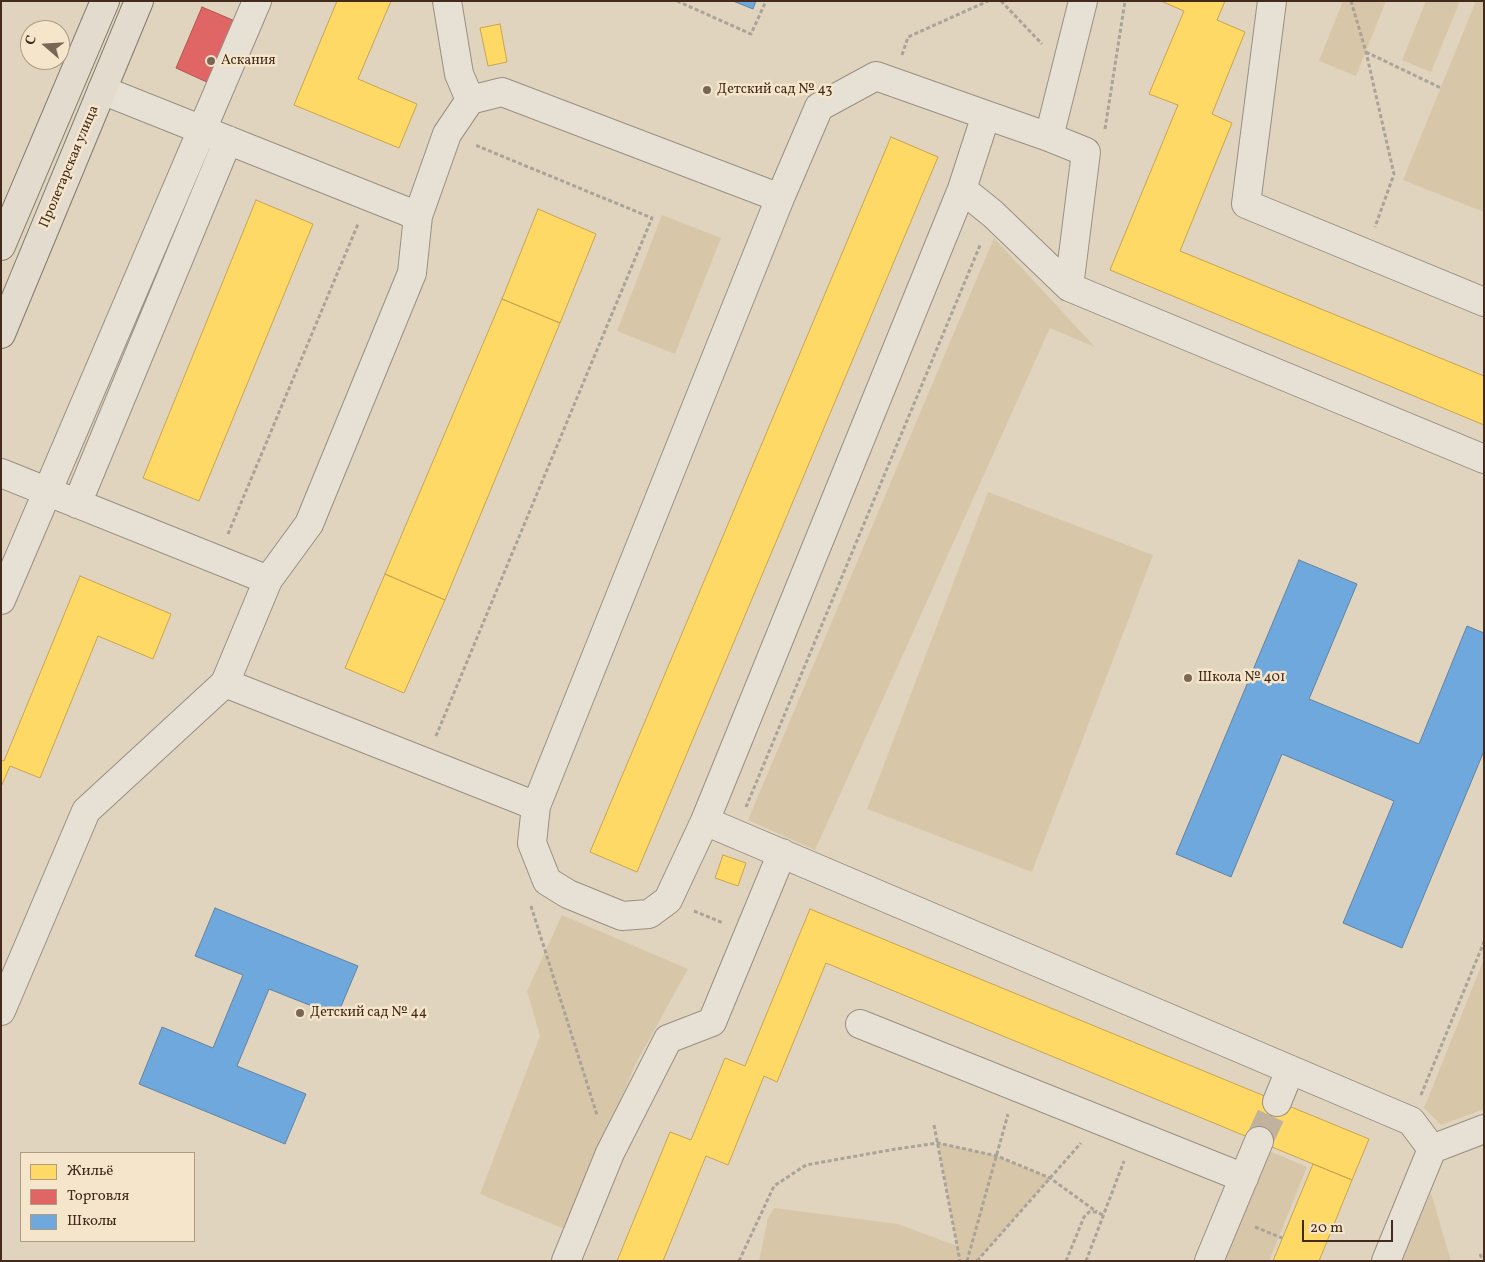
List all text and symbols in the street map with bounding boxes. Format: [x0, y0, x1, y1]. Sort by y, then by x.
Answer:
north arrow [20, 20, 70, 70]
text: С [21, 33, 42, 48]
place label: Аскания [221, 53, 276, 69]
marker: Аскания [205, 55, 217, 67]
place label: Детский сад № 43 [717, 82, 832, 98]
marker: Детский сад № 43 [701, 84, 713, 96]
street label: Пролетарская улица [37, 103, 103, 231]
place label: Школа № 401 [1198, 670, 1285, 686]
marker: Школа № 401 [1182, 672, 1194, 684]
place label: Детский сад № 44 [310, 1005, 427, 1021]
marker: Детский сад № 44 [294, 1007, 306, 1019]
legend [20, 1152, 195, 1242]
text: Жильё [67, 1161, 113, 1182]
text: Торговля [67, 1186, 129, 1207]
scale bar [1305, 1210, 1396, 1242]
text: Школы [67, 1211, 117, 1232]
text: 20 m [1310, 1218, 1343, 1239]

